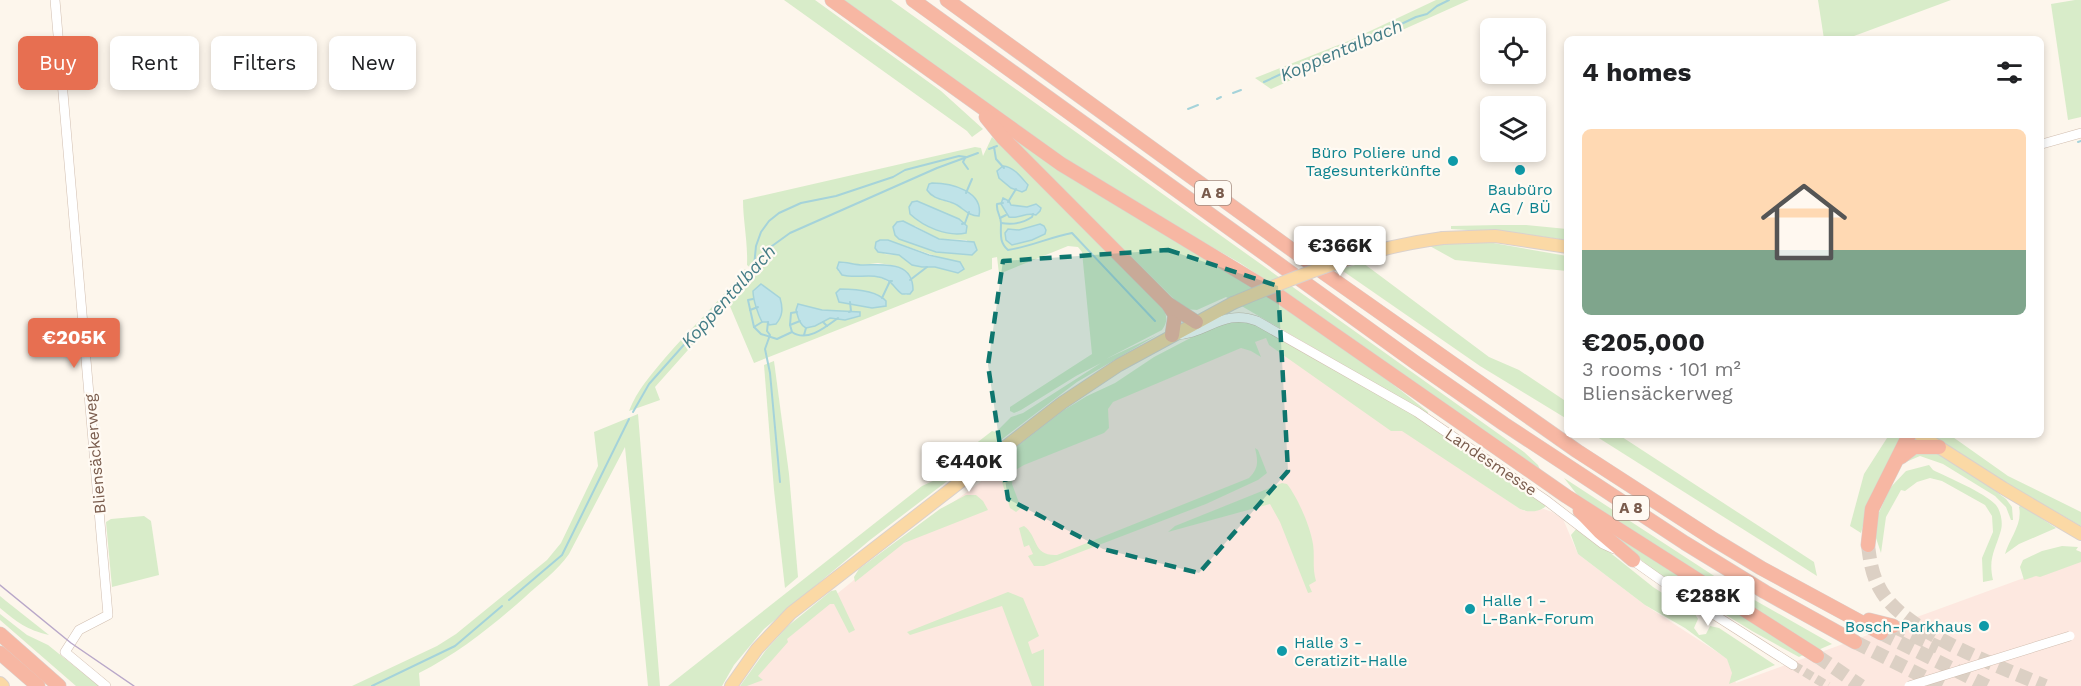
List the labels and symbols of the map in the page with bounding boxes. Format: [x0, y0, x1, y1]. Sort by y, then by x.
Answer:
water label: Koppentalbach [1277, 15, 1405, 85]
place label: Büro Poliere und Tagesunterkünfte [1305, 143, 1441, 180]
marker: Büro Poliere und Tagesunterkünfte [1446, 154, 1460, 168]
marker: Baubüro AG / BÜ [1513, 163, 1527, 177]
place label: Baubüro AG / BÜ [1487, 180, 1553, 217]
road number: A 8 [1195, 181, 1231, 205]
pin: €366K [1298, 226, 1382, 277]
water label: Koppentalbach [676, 240, 780, 352]
pin: €205K [32, 318, 116, 369]
street label: Bliensäckerweg [80, 393, 110, 515]
street label: Landesmesse [1441, 424, 1541, 500]
pin: €440K [927, 442, 1011, 493]
road number: A 8 [1613, 496, 1649, 520]
pin: €288K [1666, 576, 1750, 627]
place label: Halle 1 - L-Bank-Forum [1482, 591, 1594, 628]
marker: Halle 1 - L-Bank-Forum [1463, 602, 1477, 616]
place label: Bosch-Parkhaus [1845, 617, 1972, 636]
marker: Bosch-Parkhaus [1977, 619, 1991, 633]
place label: Halle 3 - Ceratizit-Halle [1294, 633, 1407, 670]
marker: Halle 3 - Ceratizit-Halle [1275, 644, 1289, 658]

